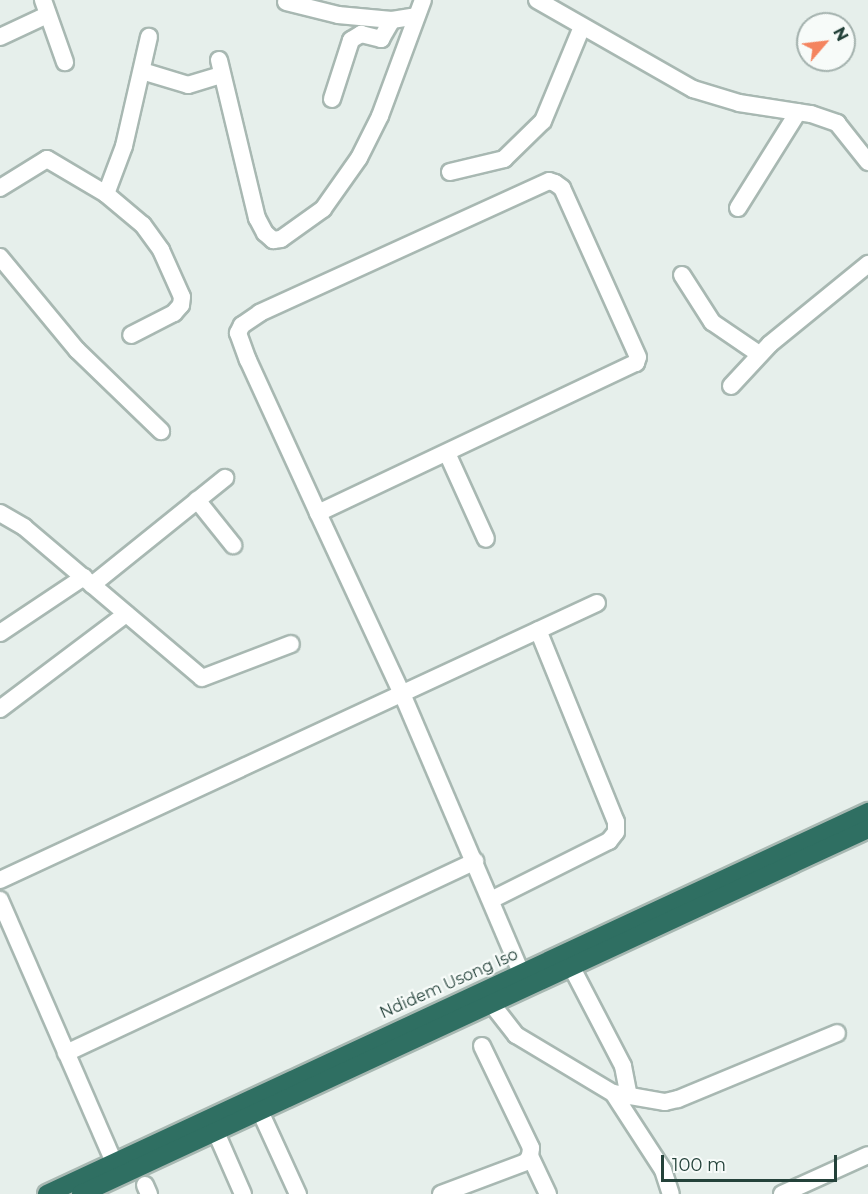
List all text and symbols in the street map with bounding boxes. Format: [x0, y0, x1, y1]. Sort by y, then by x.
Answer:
north arrow [796, 12, 856, 72]
text: N [829, 24, 852, 44]
street label: Ndidem Usong Iso [377, 945, 521, 1023]
scale bar [664, 1143, 840, 1181]
text: 100 m [672, 1154, 726, 1176]

